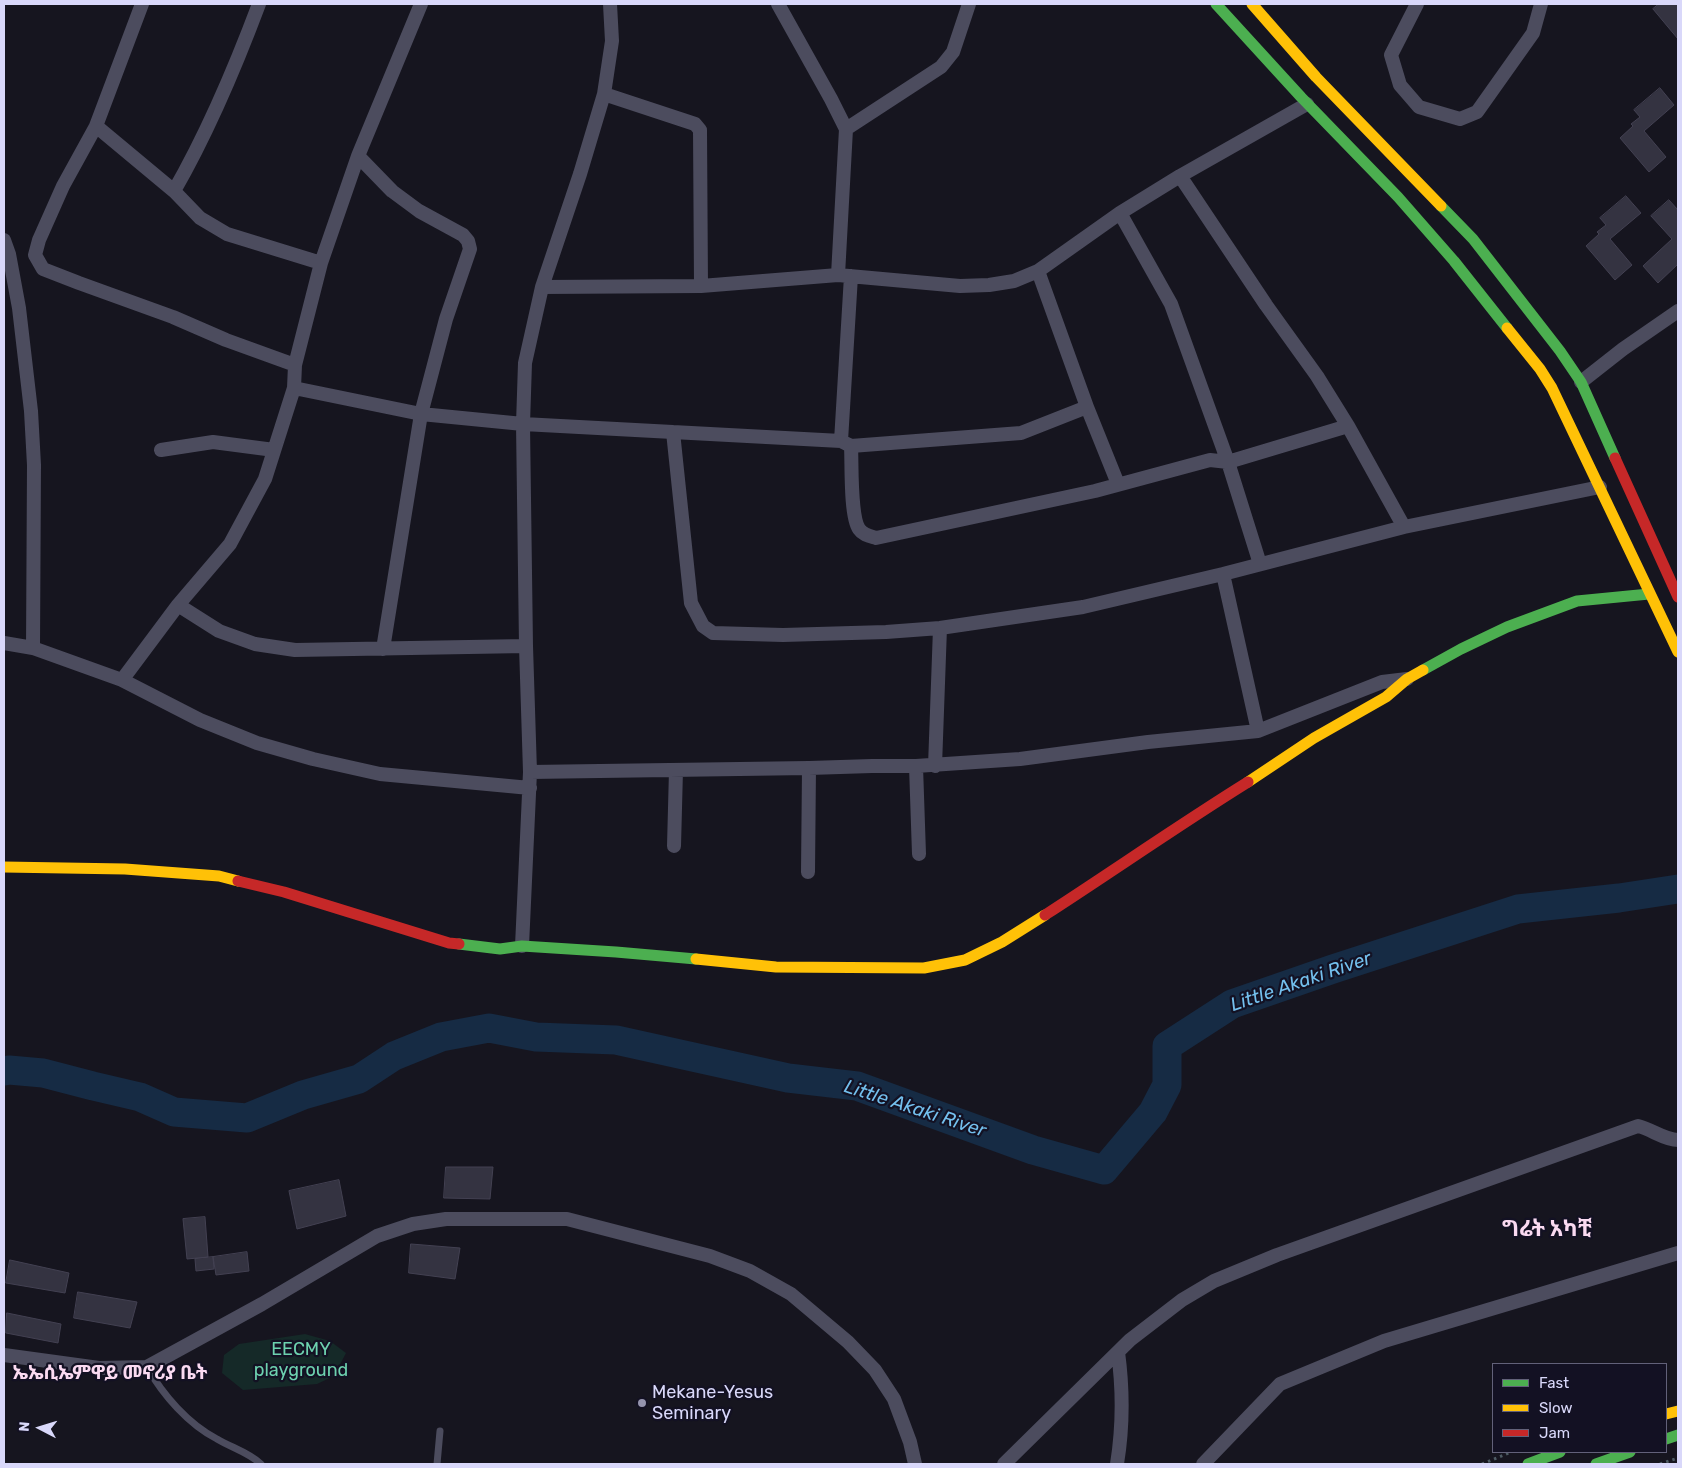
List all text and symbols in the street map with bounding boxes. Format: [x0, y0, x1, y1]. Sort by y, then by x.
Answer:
water label: Little Akaki River [1227, 947, 1375, 1017]
water label: Little Akaki River [841, 1075, 989, 1143]
district label: ግሬት አካቺ [1502, 1217, 1592, 1243]
park label: EECMY playground [254, 1339, 348, 1382]
district label: ኤኤሲኤምዋይ መኖሪያ ቤት [13, 1363, 207, 1385]
legend [1492, 1363, 1667, 1453]
text: Fast [1539, 1374, 1569, 1392]
place label: Mekane-Yesus Seminary [652, 1382, 773, 1425]
marker: Mekane-Yesus Seminary [636, 1397, 648, 1409]
text: Slow [1539, 1399, 1572, 1417]
north arrow [15, 1403, 65, 1453]
text: N [16, 1421, 33, 1432]
text: Jam [1539, 1424, 1570, 1442]

